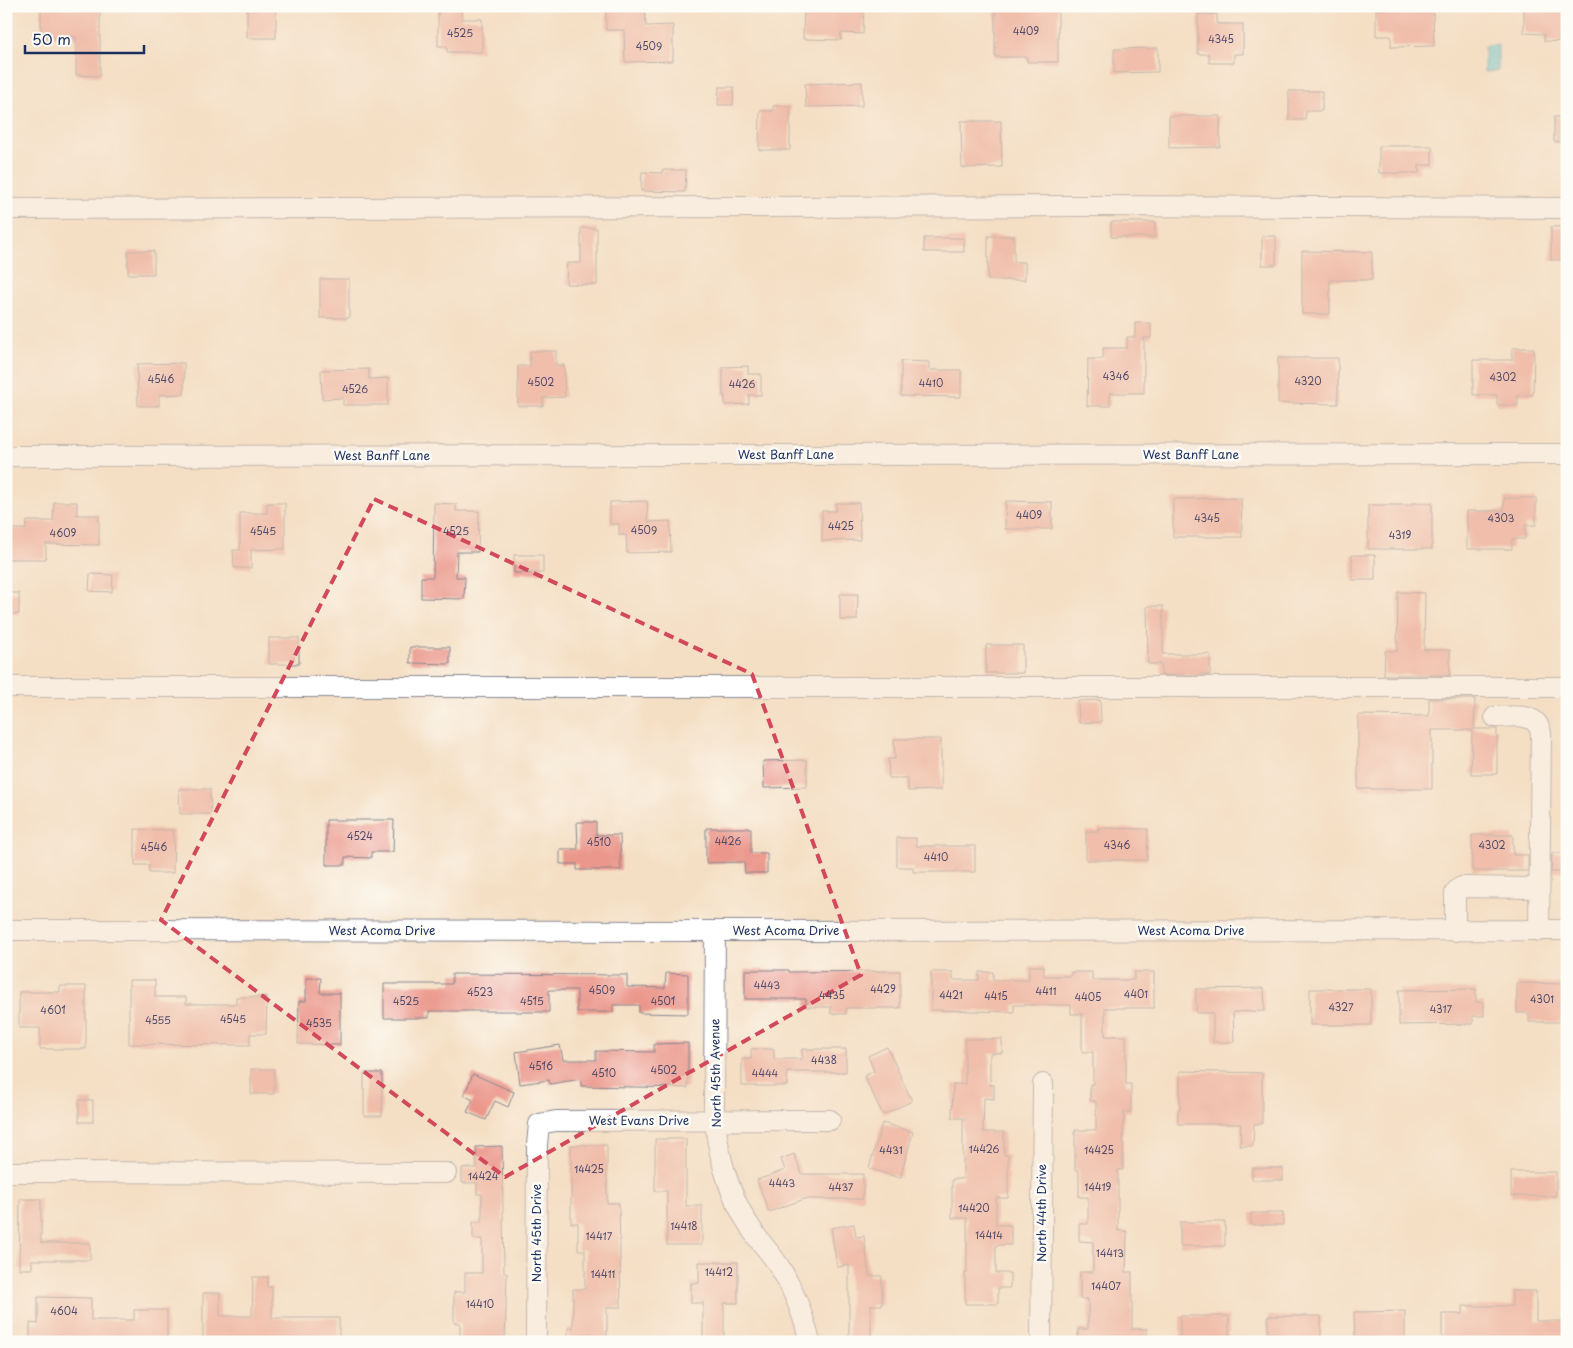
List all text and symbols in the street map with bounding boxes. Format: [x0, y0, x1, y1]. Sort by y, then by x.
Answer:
scale bar [25, 22, 144, 54]
house number: 4409 [1013, 23, 1039, 38]
house number: 4525 [447, 25, 473, 40]
text: 50 m [32, 27, 71, 50]
house number: 4345 [1208, 31, 1234, 46]
house number: 4509 [636, 38, 662, 53]
house number: 4346 [1103, 368, 1129, 383]
house number: 4302 [1490, 369, 1517, 384]
house number: 4546 [148, 371, 174, 386]
house number: 4320 [1295, 373, 1321, 388]
house number: 4502 [528, 374, 554, 389]
house number: 4410 [919, 375, 943, 390]
house number: 4426 [729, 376, 755, 391]
house number: 4526 [342, 381, 368, 396]
street label: West Banff Lane [738, 445, 834, 463]
street label: West Banff Lane [1143, 445, 1239, 463]
street label: West Banff Lane [334, 446, 430, 464]
house number: 4409 [1016, 507, 1042, 522]
house number: 4345 [1194, 510, 1220, 525]
house number: 4303 [1488, 510, 1515, 525]
house number: 4425 [828, 518, 854, 533]
house number: 4509 [631, 522, 657, 537]
house number: 4545 [250, 523, 276, 538]
house number: 4525 [443, 523, 469, 538]
house number: 4609 [50, 525, 77, 540]
house number: 4319 [1389, 527, 1411, 542]
house number: 4524 [347, 828, 373, 843]
house number: 4426 [715, 833, 741, 848]
house number: 4510 [587, 834, 611, 849]
house number: 4346 [1104, 837, 1130, 852]
house number: 4302 [1479, 837, 1506, 852]
house number: 4546 [141, 839, 167, 854]
house number: 4410 [924, 849, 948, 864]
street label: West Acoma Drive [329, 921, 435, 939]
street label: West Acoma Drive [733, 921, 839, 939]
street label: West Acoma Drive [1138, 921, 1244, 939]
house number: 4443 [754, 977, 780, 992]
house number: 4429 [870, 981, 896, 996]
house number: 4509 [589, 982, 615, 997]
house number: 4411 [1036, 983, 1057, 998]
house number: 4523 [467, 984, 493, 999]
house number: 4401 [1124, 986, 1148, 1001]
house number: 4435 [819, 987, 845, 1002]
house number: 4421 [939, 987, 963, 1002]
house number: 4415 [984, 988, 1008, 1003]
house number: 4405 [1075, 989, 1101, 1004]
house number: 4301 [1530, 991, 1554, 1006]
house number: 4525 [393, 993, 419, 1008]
house number: 4515 [520, 993, 544, 1008]
house number: 4501 [651, 993, 675, 1008]
house number: 4327 [1328, 999, 1354, 1014]
house number: 4317 [1430, 1001, 1453, 1016]
house number: 4601 [40, 1002, 66, 1017]
house number: 4545 [220, 1011, 246, 1026]
house number: 4555 [145, 1012, 171, 1027]
house number: 4535 [306, 1015, 332, 1030]
street label: North 45th Avenue [705, 1018, 725, 1128]
house number: 4438 [811, 1052, 837, 1067]
house number: 4516 [529, 1058, 553, 1073]
house number: 4502 [651, 1062, 677, 1077]
house number: 4510 [592, 1065, 616, 1080]
house number: 4444 [752, 1065, 779, 1080]
street label: West Evans Drive [589, 1111, 689, 1129]
house number: 14426 [969, 1141, 1000, 1156]
house number: 4431 [879, 1142, 903, 1157]
house number: 14425 [1084, 1142, 1114, 1157]
house number: 14425 [574, 1161, 604, 1176]
street label: North 44th Drive [1032, 1163, 1050, 1262]
house number: 14424 [468, 1168, 499, 1183]
house number: 4443 [769, 1175, 795, 1190]
house number: 4437 [828, 1179, 854, 1194]
house number: 14419 [1085, 1179, 1112, 1194]
street label: North 45th Drive [527, 1184, 545, 1282]
house number: 14420 [958, 1200, 990, 1215]
house number: 14418 [670, 1218, 698, 1233]
house number: 14414 [975, 1227, 1003, 1242]
house number: 14417 [586, 1228, 613, 1243]
house number: 14413 [1096, 1245, 1124, 1260]
house number: 14412 [705, 1264, 733, 1279]
house number: 14411 [591, 1266, 616, 1281]
house number: 14407 [1091, 1278, 1121, 1293]
house number: 14410 [466, 1296, 494, 1311]
house number: 4604 [50, 1303, 78, 1318]

